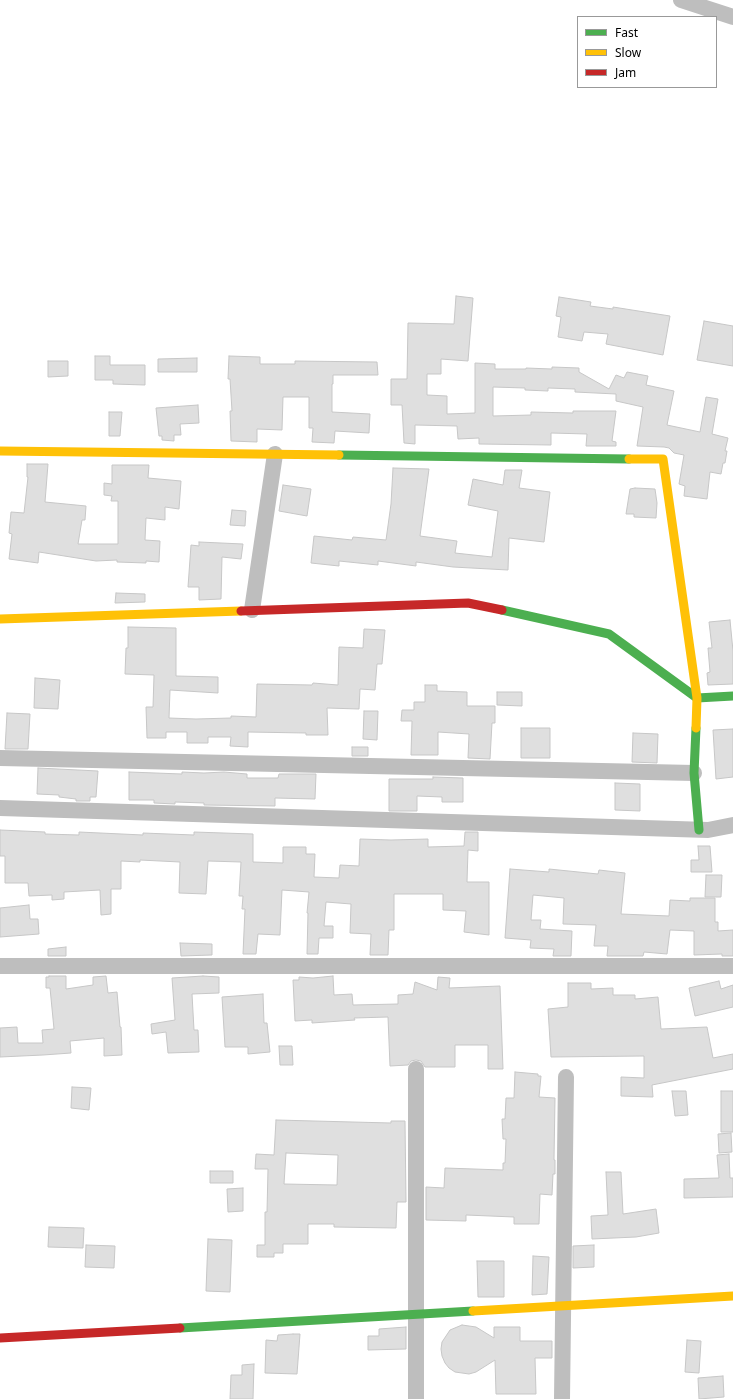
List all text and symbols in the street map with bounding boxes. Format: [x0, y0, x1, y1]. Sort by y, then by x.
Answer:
legend [577, 16, 717, 88]
text: Fast [615, 24, 638, 41]
text: Slow [615, 44, 641, 61]
text: Jam [615, 64, 636, 81]

